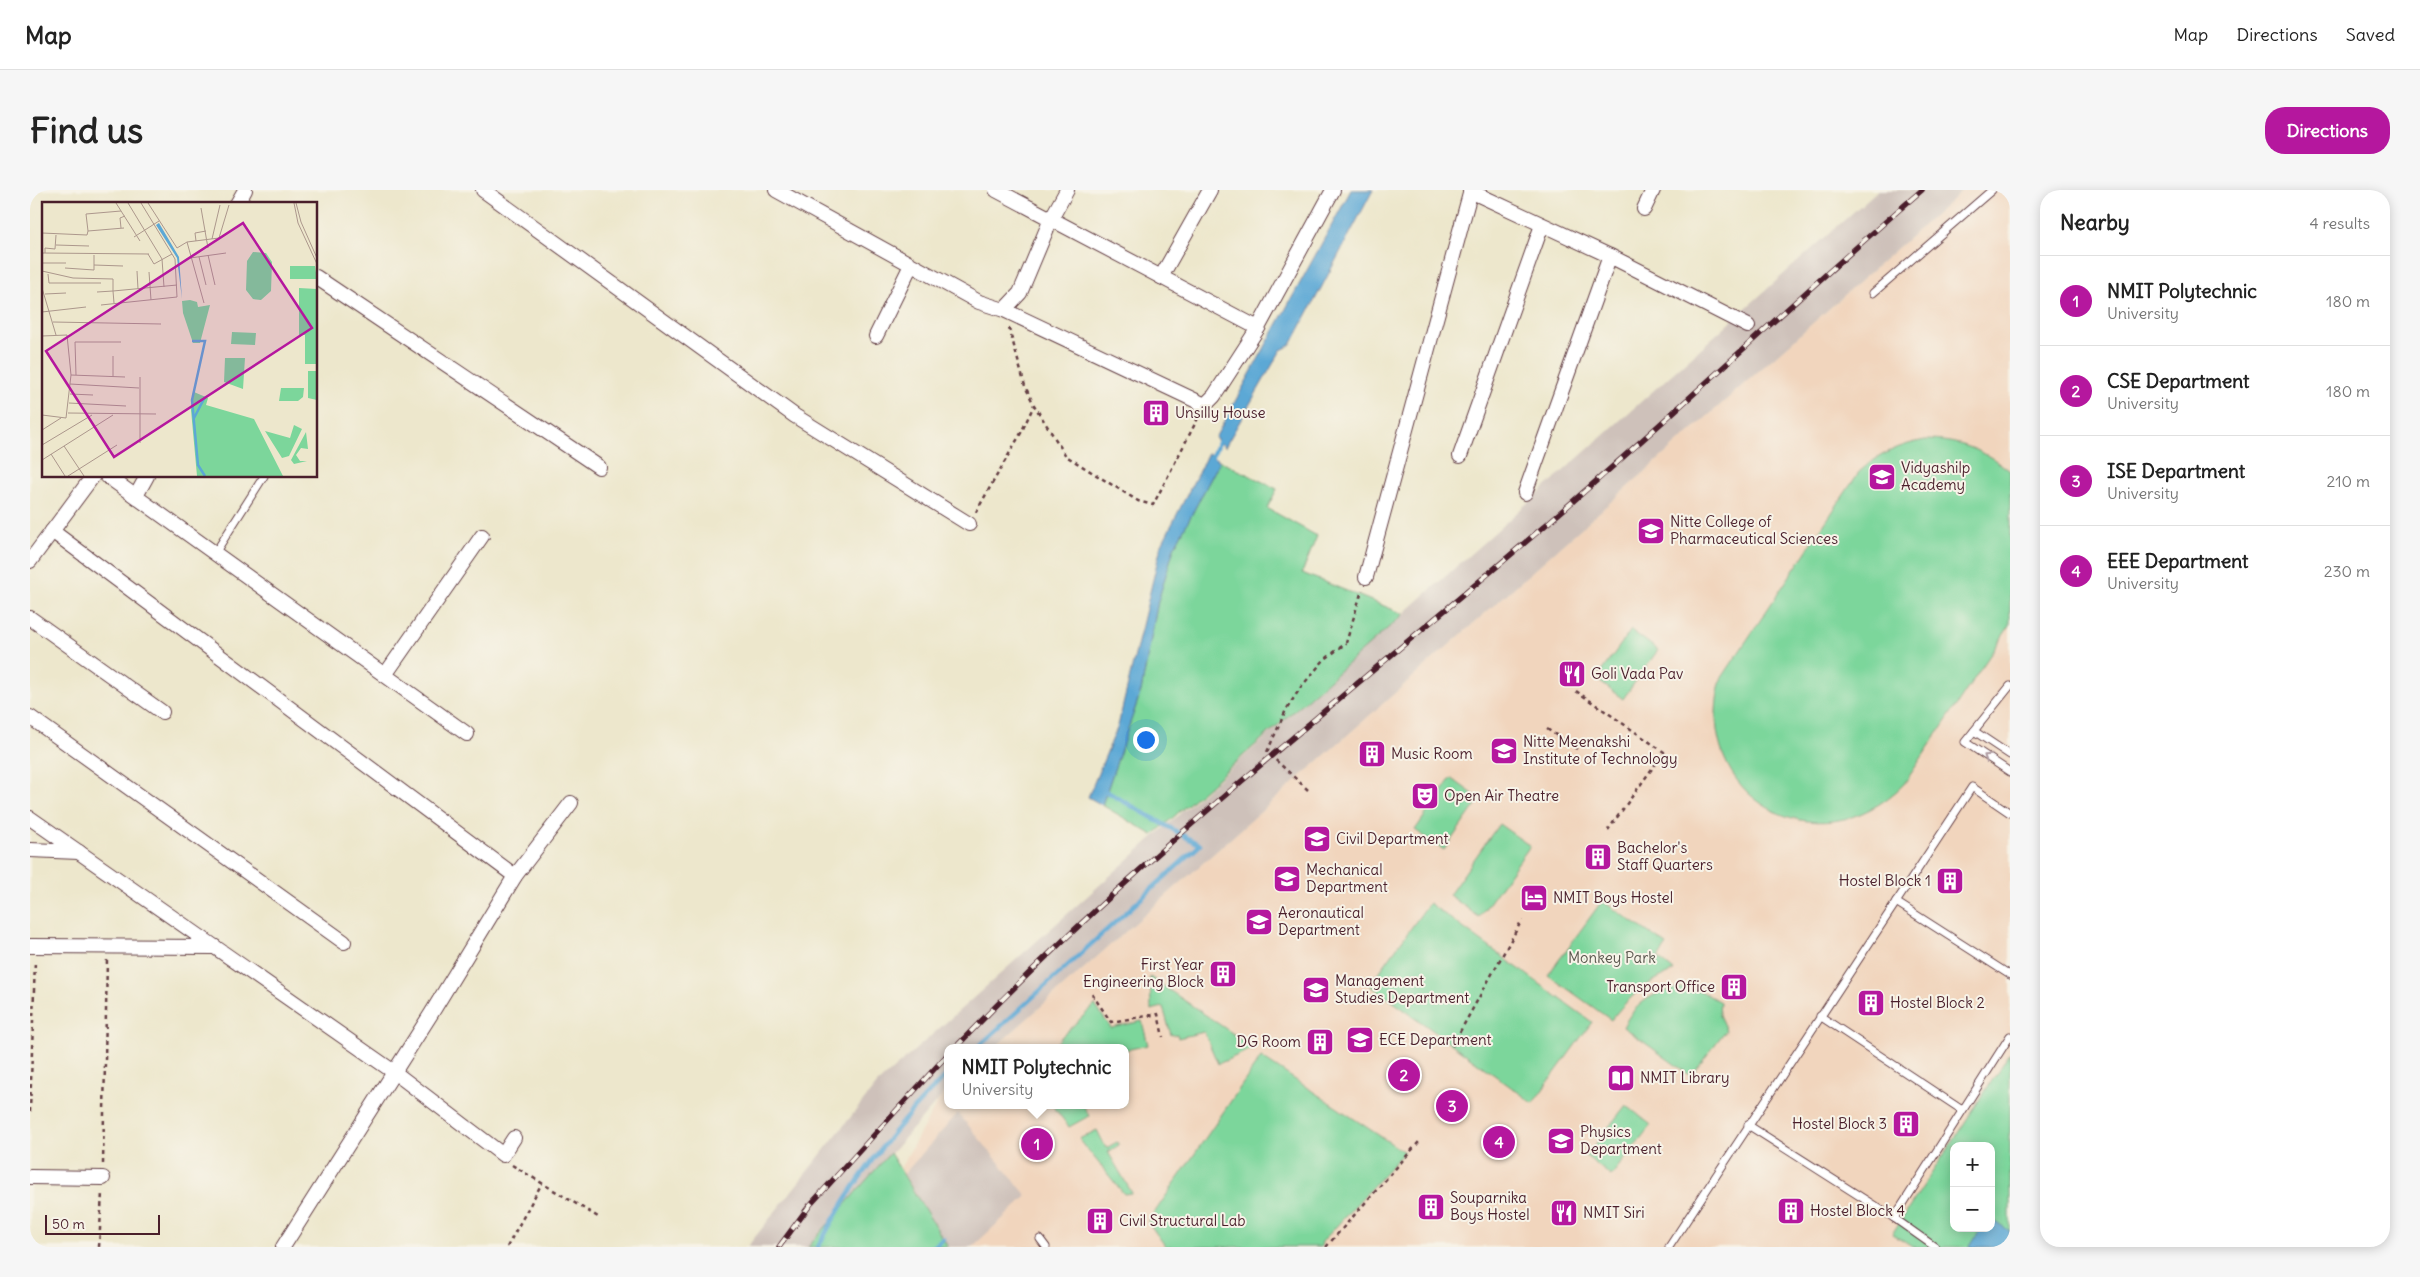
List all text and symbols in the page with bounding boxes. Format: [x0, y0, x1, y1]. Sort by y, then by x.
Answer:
text: Map [25, 20, 72, 50]
text: Map [2173, 23, 2208, 46]
text: Directions [2236, 23, 2318, 46]
text: Saved [2346, 23, 2395, 46]
button: Directions [2265, 107, 2390, 154]
text: Find us [30, 108, 143, 152]
inset map [42, 202, 318, 478]
text: Nearby [2060, 209, 2130, 236]
text: 4 results [2309, 213, 2370, 233]
text: NMIT Polytechnic [2107, 279, 2257, 303]
text: 1 [2073, 291, 2079, 311]
text: 180 m [2326, 291, 2370, 311]
text: University [2107, 303, 2179, 323]
text: CSE Department [2107, 369, 2249, 393]
text: 2 [2072, 381, 2080, 401]
text: 180 m [2326, 381, 2370, 401]
text: University [2107, 393, 2179, 413]
building icon: Unsilly House [1141, 398, 1171, 428]
place label: Unsilly House [1175, 403, 1266, 422]
place label: Vidyashilp Academy [1901, 458, 1970, 494]
text: ISE Department [2107, 459, 2245, 483]
school or university icon: Vidyashilp Academy [1867, 462, 1897, 492]
text: 3 [2071, 471, 2081, 491]
text: 210 m [2327, 471, 2370, 491]
text: University [2107, 483, 2179, 503]
place label: Nitte College of Pharmaceutical Sciences [1670, 512, 1838, 548]
school or university icon: Nitte College of Pharmaceutical Sciences [1636, 516, 1666, 546]
text: EEE Department [2107, 549, 2249, 573]
text: 4 [2071, 561, 2081, 581]
text: 230 m [2324, 561, 2370, 581]
text: University [2107, 573, 2179, 593]
restaurant icon: Goli Vada Pav [1557, 659, 1587, 689]
place label: Goli Vada Pav [1591, 664, 1683, 683]
your location [1133, 727, 1159, 753]
place label: Nitte Meenakshi Institute of Technology [1523, 732, 1678, 768]
school or university icon: Nitte Meenakshi Institute of Technology [1489, 736, 1519, 766]
building icon: Music Room [1357, 739, 1387, 769]
place label: Music Room [1391, 744, 1473, 763]
one-way arrow [1984, 754, 1993, 763]
theatre icon: Open Air Theatre [1410, 781, 1440, 811]
place label: Open Air Theatre [1444, 786, 1559, 805]
school or university icon: Civil Department [1302, 824, 1332, 854]
place label: Civil Department [1336, 829, 1449, 848]
place label: Bachelor's Staff Quarters [1617, 838, 1713, 874]
building icon: Bachelor's Staff Quarters [1583, 842, 1613, 872]
place label: Mechanical Department [1306, 860, 1388, 896]
school or university icon: Mechanical Department [1272, 864, 1302, 894]
building icon: Hostel Block 1 [1935, 866, 1965, 896]
place label: Hostel Block 1 [1839, 871, 1931, 890]
hotel icon: NMIT Boys Hostel [1519, 883, 1549, 913]
place label: NMIT Boys Hostel [1553, 888, 1673, 907]
place label: Aeronautical Department [1278, 903, 1364, 939]
school or university icon: Aeronautical Department [1244, 907, 1274, 937]
park label: Monkey Park [1568, 948, 1656, 967]
place label: First Year Engineering Block [1083, 955, 1204, 991]
building icon: First Year Engineering Block [1208, 959, 1238, 989]
place label: Management Studies Department [1335, 971, 1469, 1007]
building icon: Transport Office [1719, 972, 1749, 1002]
school or university icon: Management Studies Department [1301, 975, 1331, 1005]
place label: Transport Office [1606, 977, 1715, 996]
building icon: Hostel Block 2 [1856, 988, 1886, 1018]
place label: Hostel Block 2 [1890, 993, 1985, 1012]
school or university icon: ECE Department [1345, 1025, 1375, 1055]
building icon: DG Room [1305, 1027, 1335, 1057]
place label: ECE Department [1379, 1030, 1492, 1049]
place label: DG Room [1237, 1032, 1301, 1051]
popup [944, 1044, 1129, 1109]
text: NMIT Polytechnic [961, 1055, 1112, 1079]
pin: 2 [1388, 1056, 1420, 1094]
library icon: NMIT Library [1606, 1063, 1636, 1093]
place label: NMIT Library [1640, 1068, 1729, 1087]
text: University [961, 1079, 1033, 1099]
pin: 3 [1436, 1087, 1468, 1125]
building icon: Hostel Block 3 [1891, 1109, 1921, 1139]
place label: Hostel Block 3 [1792, 1114, 1887, 1133]
place label: Physics Department [1580, 1122, 1662, 1158]
pin: 4 [1483, 1123, 1515, 1161]
pin: 1 [1021, 1125, 1053, 1163]
school or university icon: Physics Department [1546, 1126, 1576, 1156]
map controls [1950, 1142, 1995, 1232]
button: + [1950, 1142, 1995, 1187]
button: − [1950, 1187, 1995, 1232]
place label: Souparnika Boys Hostel [1450, 1188, 1530, 1224]
building icon: Souparnika Boys Hostel [1416, 1192, 1446, 1222]
building icon: Hostel Block 4 [1776, 1196, 1806, 1226]
restaurant icon: NMIT Siri [1549, 1198, 1579, 1228]
place label: Hostel Block 4 [1810, 1201, 1905, 1220]
place label: NMIT Siri [1583, 1203, 1645, 1222]
building icon: Civil Structural Lab [1085, 1206, 1115, 1236]
place label: Civil Structural Lab [1119, 1211, 1246, 1230]
scale bar [45, 1212, 160, 1235]
text: 50 m [52, 1215, 85, 1233]

